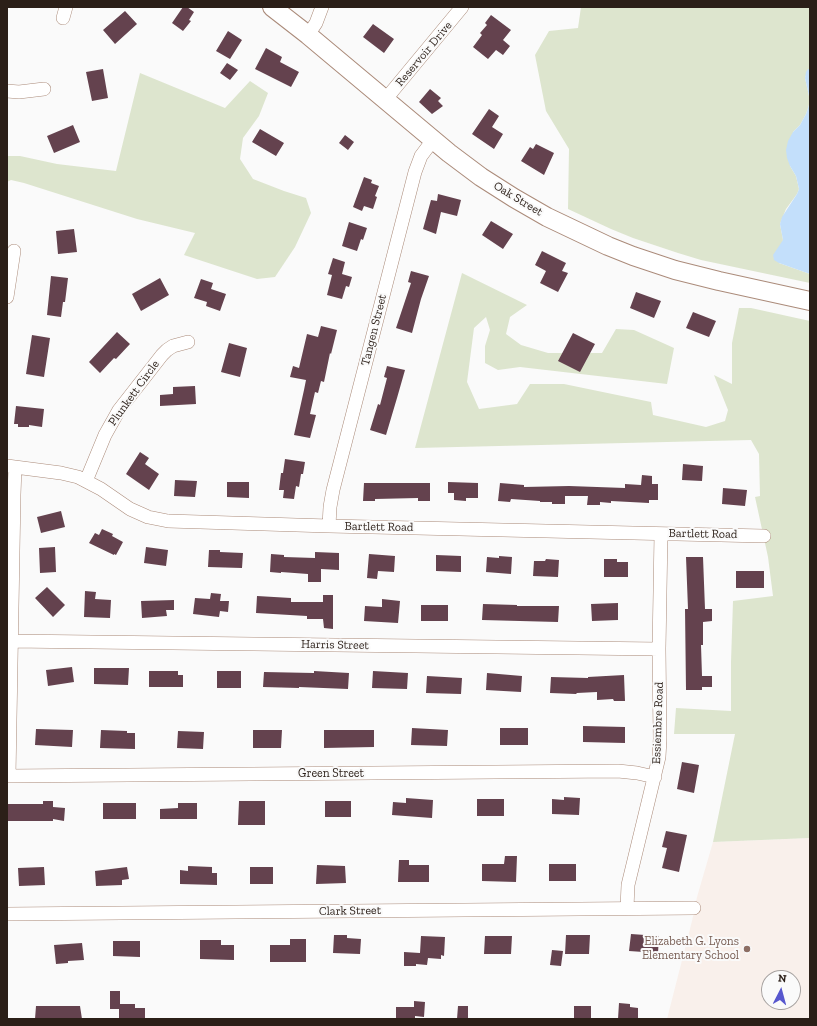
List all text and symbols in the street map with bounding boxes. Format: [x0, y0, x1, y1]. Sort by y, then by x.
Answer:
street label: Reservoir Drive [393, 19, 455, 89]
street label: Oak Street [491, 179, 545, 219]
street label: Tangen Street [358, 293, 390, 367]
street label: Plunkett Circle [105, 357, 163, 429]
street label: Bartlett Road [344, 519, 414, 535]
street label: Bartlett Road [668, 526, 738, 542]
street label: Harris Street [301, 637, 369, 653]
street label: Essiembre Road [649, 682, 667, 764]
street label: Green Street [298, 767, 364, 781]
street label: Clark Street [319, 903, 381, 919]
place label: Elizabeth G. Lyons Elementary School [642, 935, 739, 963]
marker: Elizabeth G. Lyons Elementary School [742, 944, 752, 954]
north arrow [761, 970, 801, 1010]
text: N [777, 972, 787, 985]

